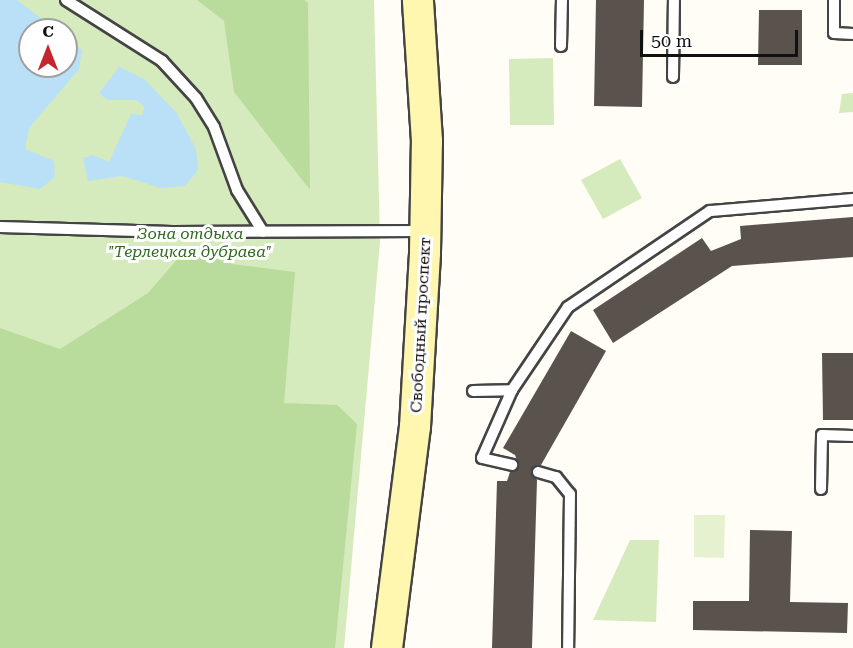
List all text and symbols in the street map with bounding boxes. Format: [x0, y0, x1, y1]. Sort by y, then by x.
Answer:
north arrow [18, 18, 78, 78]
scale bar [643, 18, 800, 56]
text: С [42, 22, 54, 41]
text: 50 m [651, 30, 692, 51]
park label: Зона отдыха "Терлецкая дубрава" [108, 224, 272, 262]
street label: Свободный проспект [407, 237, 435, 413]

